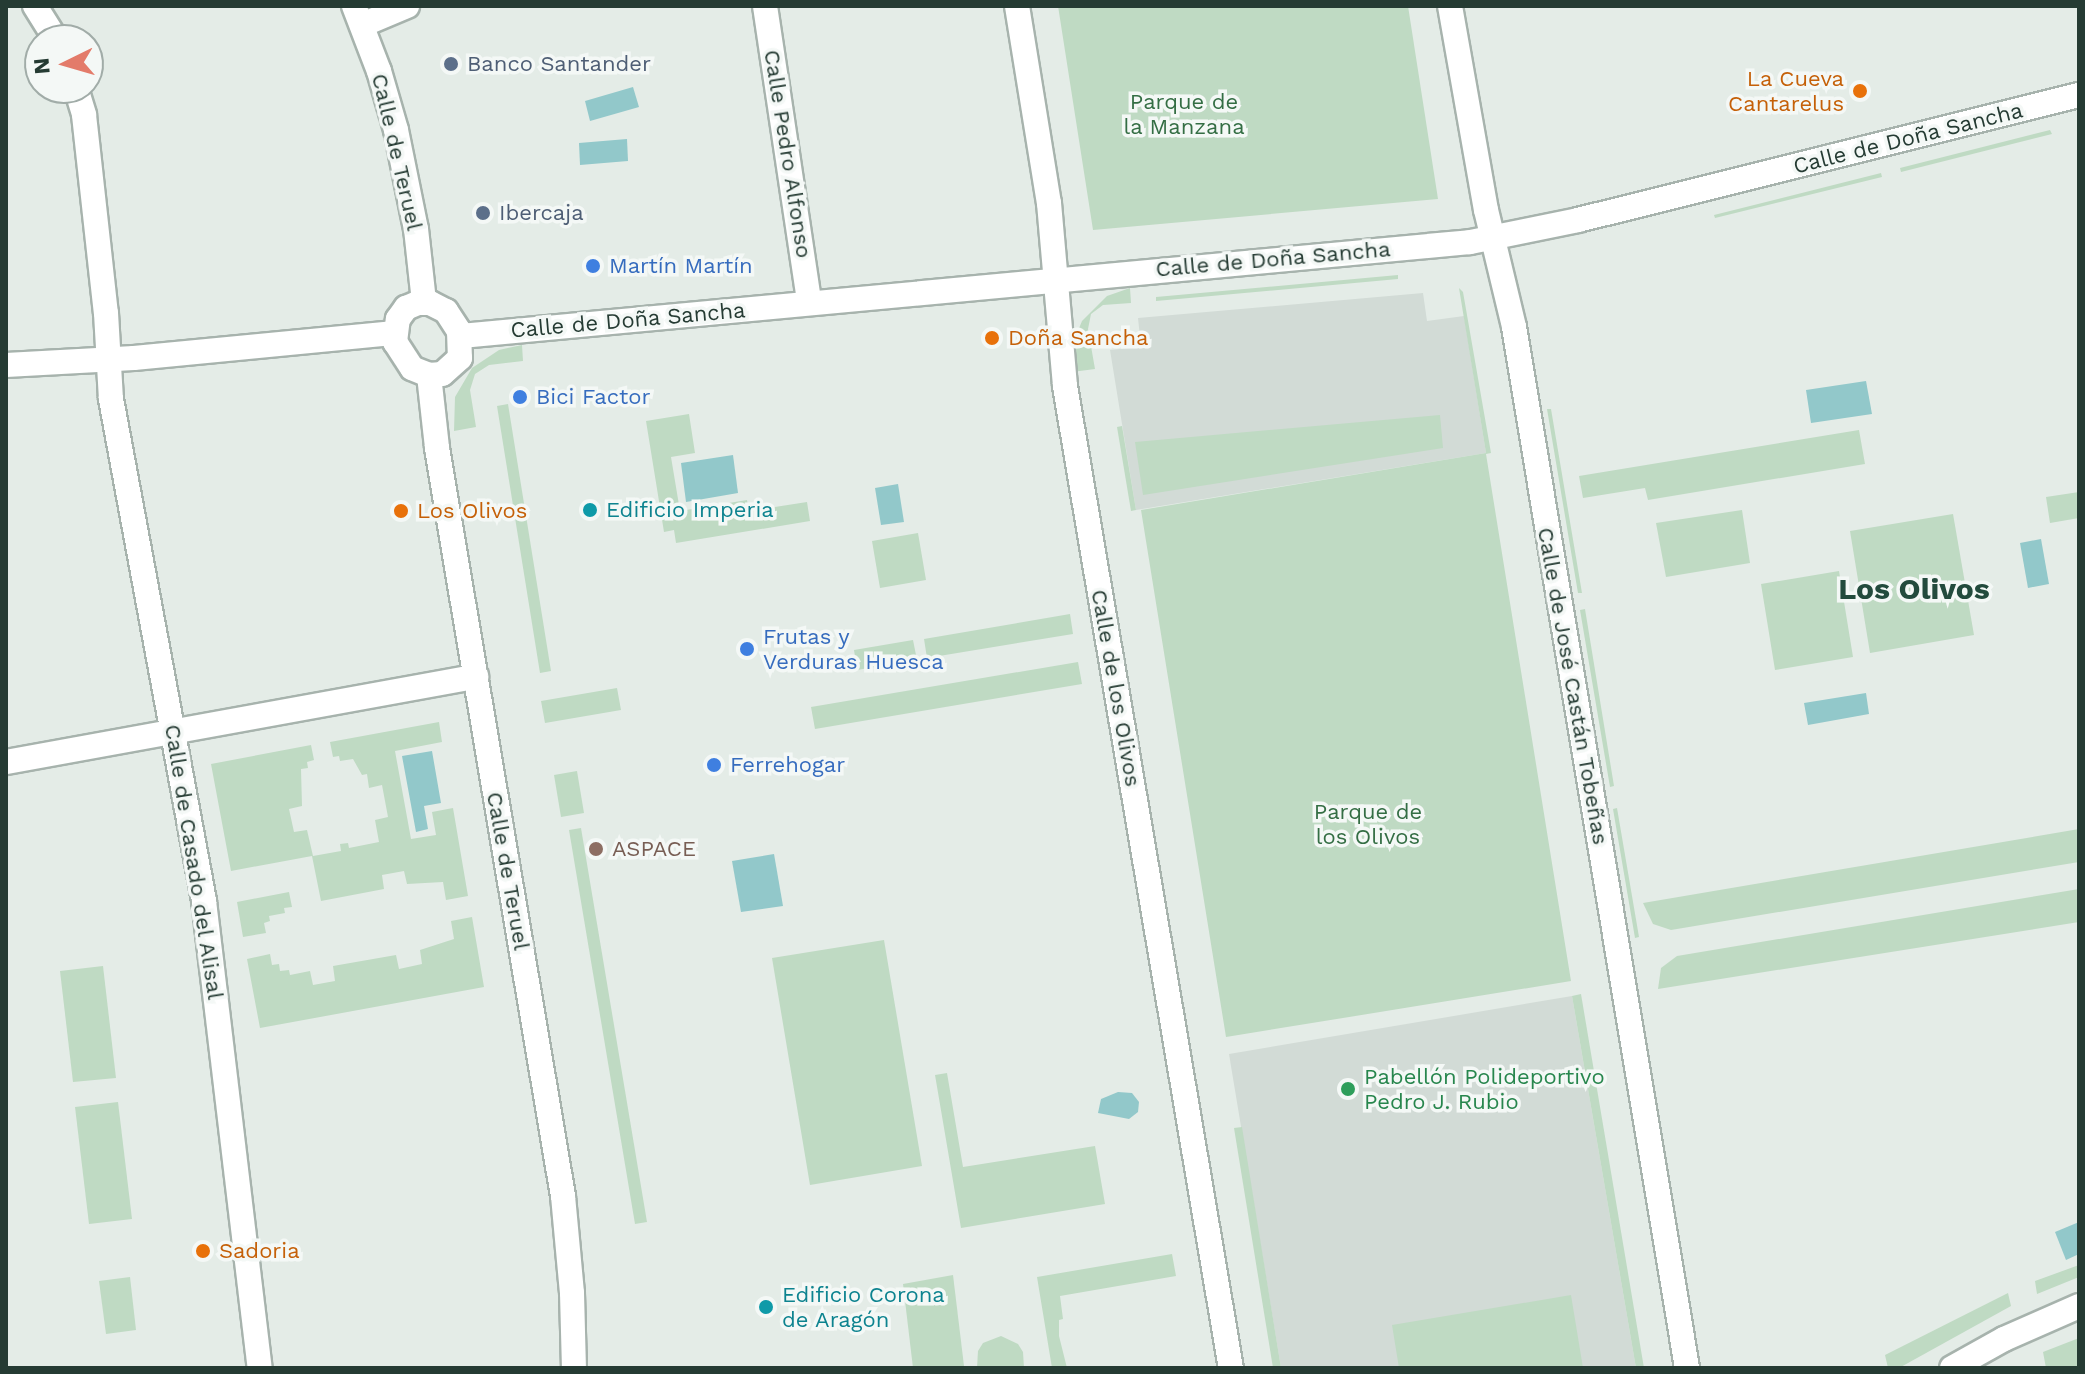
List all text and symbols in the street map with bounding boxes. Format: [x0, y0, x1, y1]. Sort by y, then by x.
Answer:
north arrow [24, 24, 104, 104]
street label: Calle Pedro Alfonso [758, 48, 818, 260]
place label: Banco Santander [467, 51, 651, 77]
marker: Banco Santander [442, 55, 460, 73]
text: N [28, 57, 55, 75]
place label: La Cueva Cantarelus [1728, 65, 1844, 116]
street label: Calle de Teruel [366, 71, 428, 233]
marker: La Cueva Cantarelus [1851, 82, 1869, 100]
park label: Parque de la Manzana [1123, 88, 1245, 140]
street label: Calle de Doña Sancha [1790, 97, 2026, 179]
place label: Ibercaja [499, 200, 584, 226]
marker: Ibercaja [474, 204, 492, 222]
street label: Calle de Doña Sancha [1154, 236, 1392, 282]
place label: Martín Martín [609, 253, 753, 279]
marker: Martín Martín [584, 257, 602, 275]
street label: Calle de Doña Sancha [509, 297, 747, 343]
place label: Doña Sancha [1008, 325, 1149, 351]
marker: Doña Sancha [983, 329, 1001, 347]
place label: Bici Factor [536, 384, 650, 410]
marker: Bici Factor [511, 388, 529, 406]
place label: Edificio Imperia [606, 497, 774, 523]
place label: Los Olivos [417, 498, 527, 524]
marker: Edificio Imperia [581, 501, 599, 519]
marker: Los Olivos [392, 502, 410, 520]
street label: Calle de José Castán Tobeñas [1532, 525, 1614, 847]
district label: Los Olivos [1838, 571, 1990, 607]
street label: Calle de los Olivos [1086, 587, 1146, 789]
place label: Frutas y Verduras Huesca [763, 623, 944, 674]
marker: Frutas y Verduras Huesca [738, 640, 756, 658]
street label: Calle de Casado del Alisal [159, 722, 229, 1002]
place label: Ferrehogar [730, 752, 845, 778]
marker: Ferrehogar [705, 756, 723, 774]
street label: Calle de Teruel [481, 790, 535, 952]
park label: Parque de los Olivos [1314, 798, 1422, 850]
place label: ASPACE [612, 836, 696, 862]
marker: ASPACE [587, 840, 605, 858]
place label: Pabellón Polideportivo Pedro J. Rubio [1364, 1063, 1605, 1114]
marker: Pabellón Polideportivo Pedro J. Rubio [1339, 1080, 1357, 1098]
place label: Sadoria [219, 1238, 300, 1264]
marker: Sadoria [194, 1242, 212, 1260]
place label: Edificio Corona de Aragón [782, 1281, 945, 1332]
marker: Edificio Corona de Aragón [757, 1298, 775, 1316]

